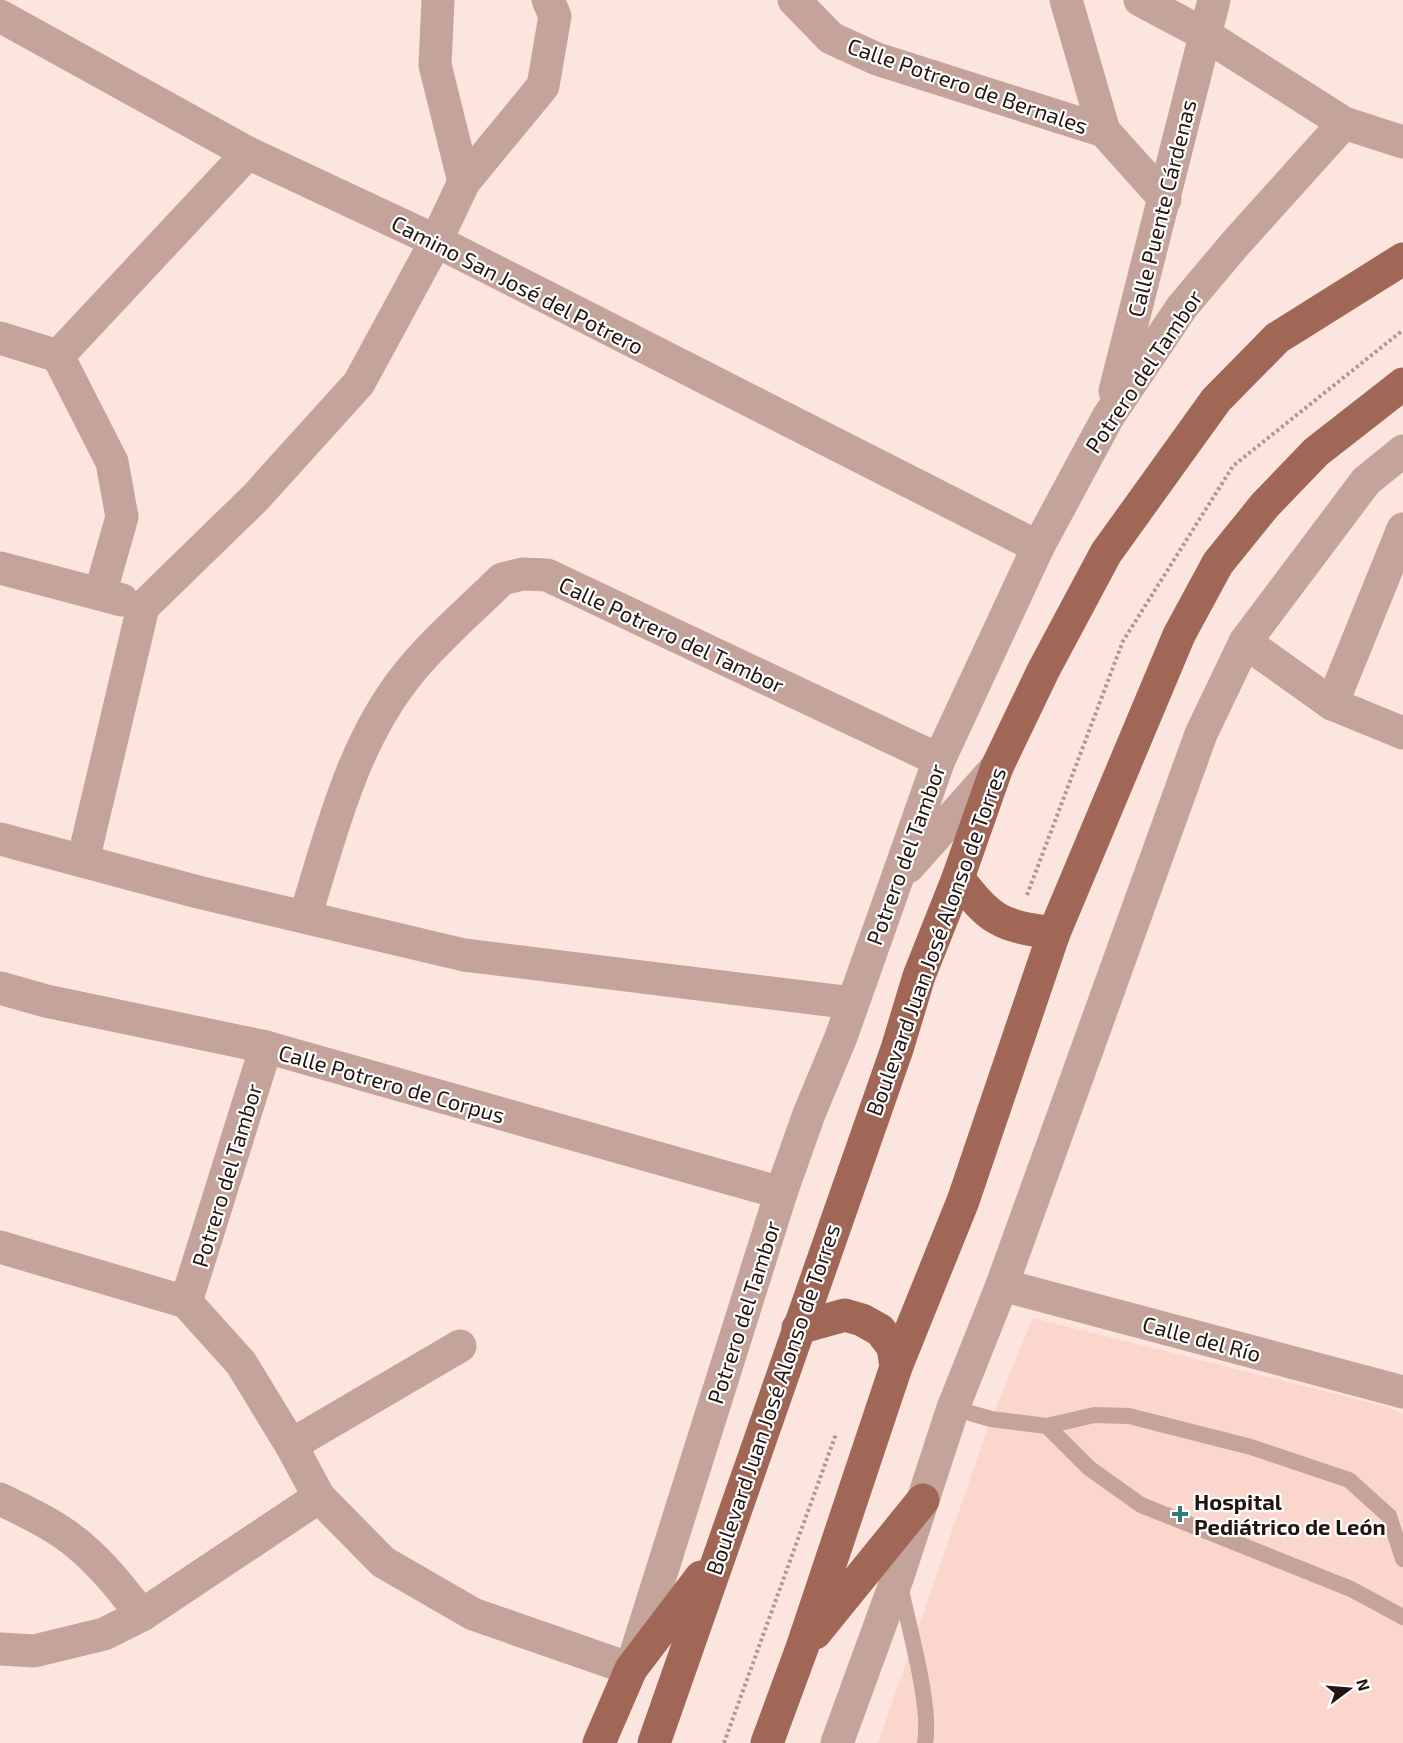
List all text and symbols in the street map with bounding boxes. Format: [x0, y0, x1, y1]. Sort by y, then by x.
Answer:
street label: Calle Potrero de Bernales [844, 32, 1092, 138]
street label: Calle Puente Cárdenas [1121, 97, 1201, 319]
street label: Camino San José del Potrero [388, 209, 648, 359]
street label: Potrero del Tambor [1079, 285, 1207, 457]
street label: Calle Potrero del Tambor [555, 570, 789, 698]
street label: Potrero del Tambor [860, 760, 950, 948]
street label: Boulevard Juan José Alonso de Torres [860, 763, 1010, 1119]
street label: Calle Potrero de Corpus [276, 1038, 508, 1128]
street label: Potrero del Tambor [186, 1080, 266, 1270]
street label: Potrero del Tambor [701, 1217, 785, 1407]
street label: Boulevard Juan José Alonso de Torres [700, 1220, 844, 1578]
street label: Calle del Río [1140, 1310, 1264, 1366]
place label: Hospital Pediátrico de León [1194, 1488, 1386, 1539]
marker: Hospital Pediátrico de León [1171, 1505, 1189, 1523]
north arrow [1319, 1659, 1379, 1719]
text: N [1353, 1677, 1375, 1693]

